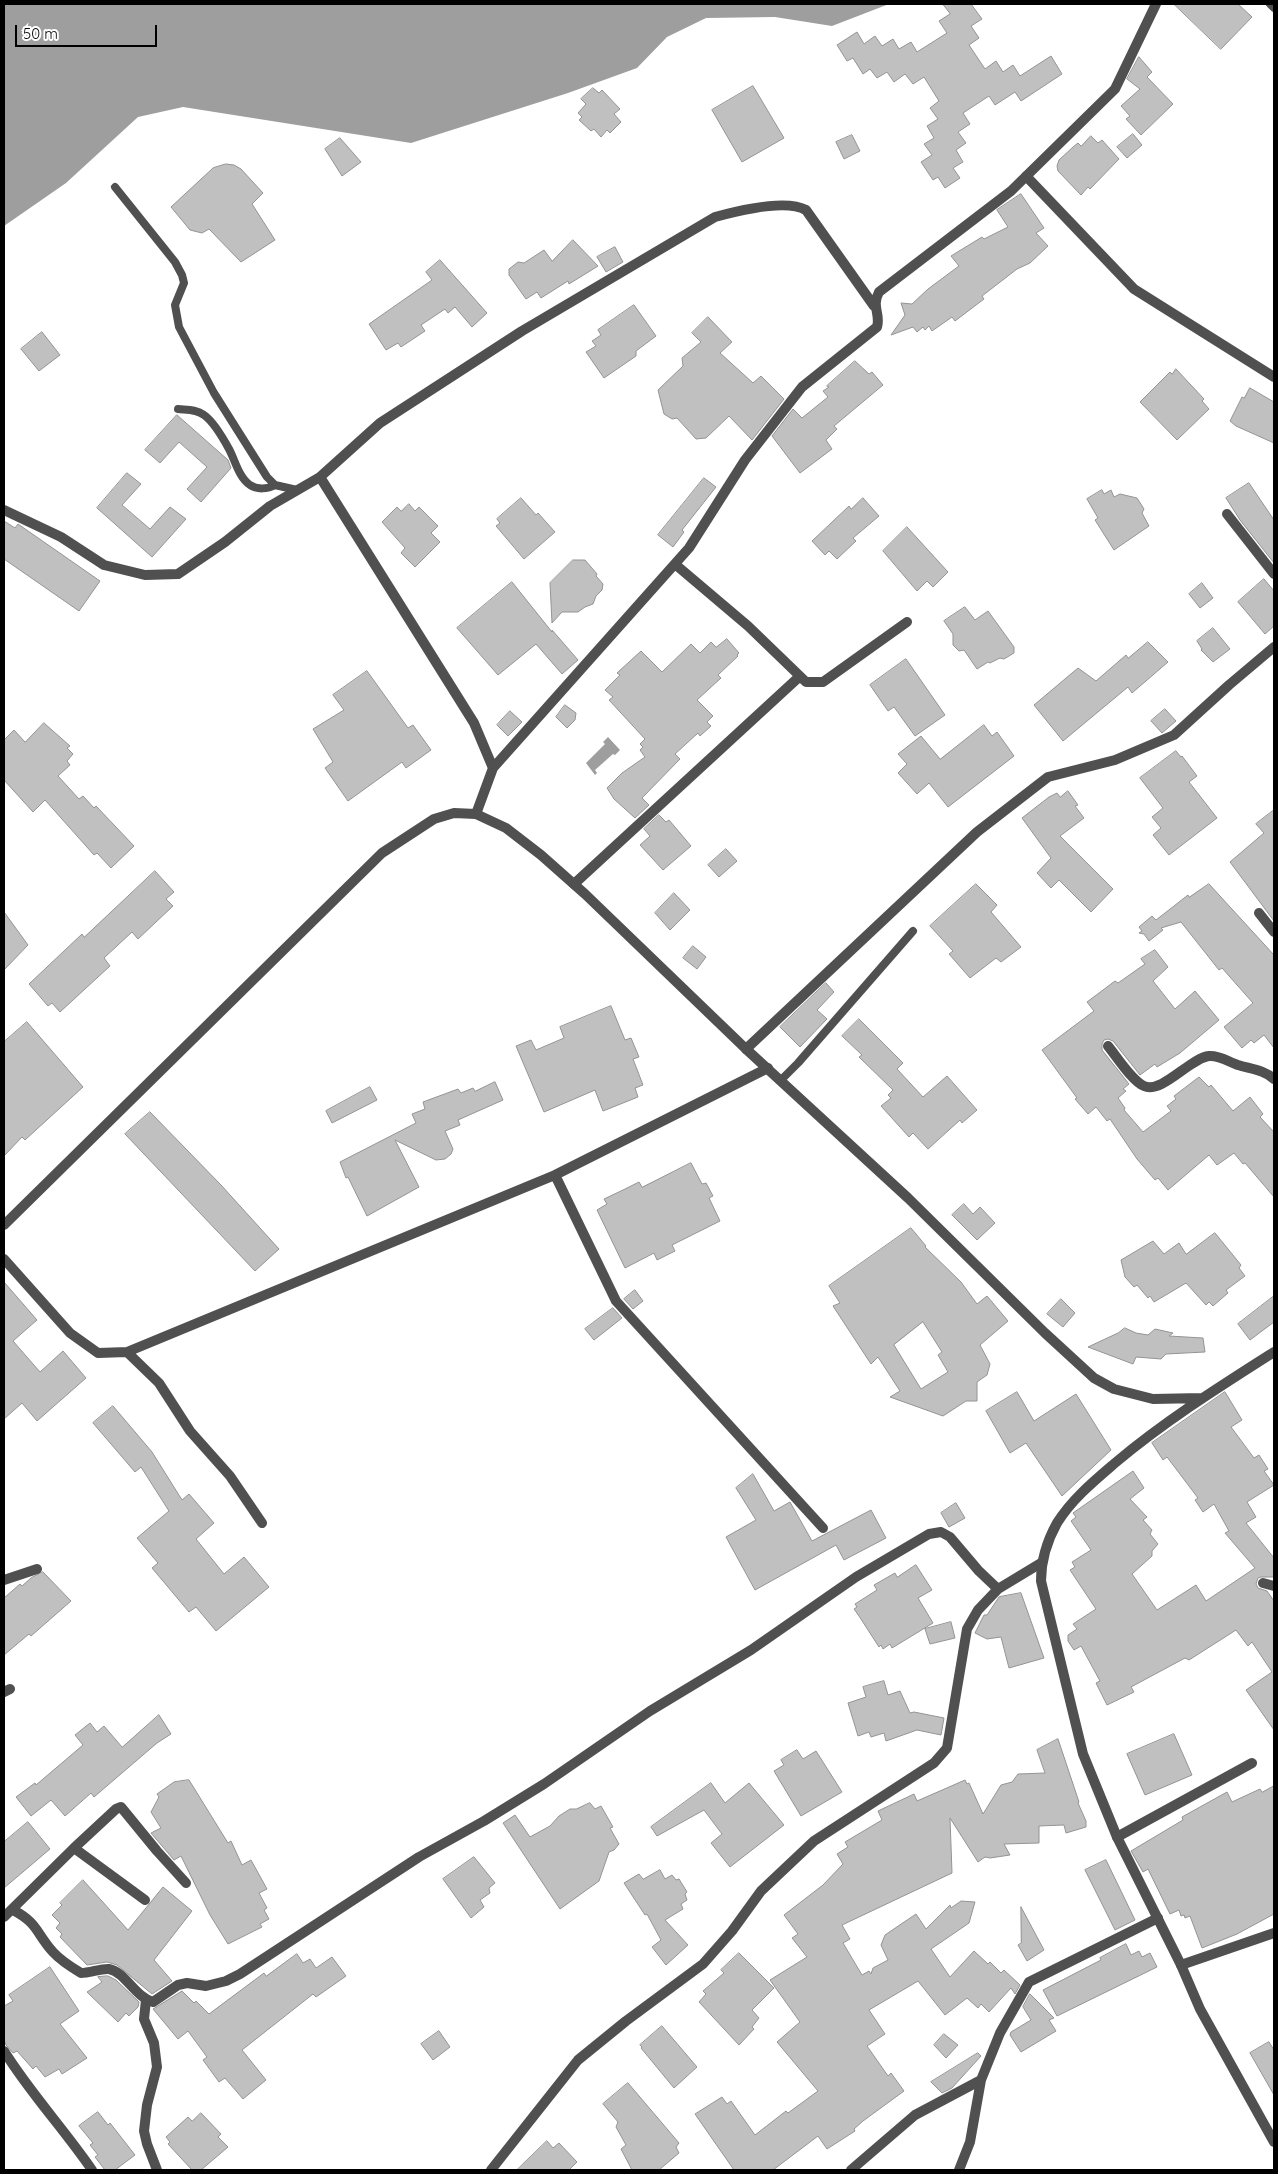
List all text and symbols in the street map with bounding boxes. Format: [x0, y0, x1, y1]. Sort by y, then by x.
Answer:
scale bar [18, 15, 160, 47]
text: 50 m [23, 24, 58, 43]

